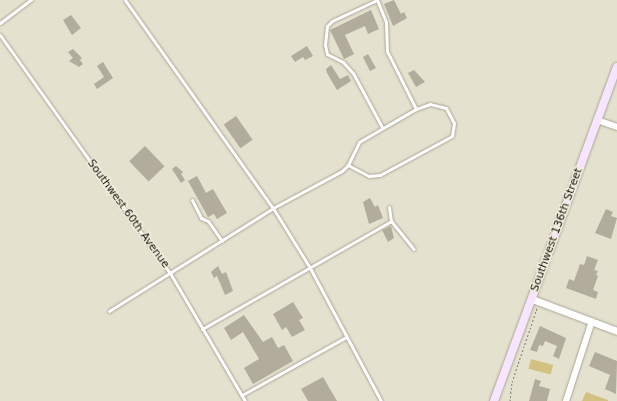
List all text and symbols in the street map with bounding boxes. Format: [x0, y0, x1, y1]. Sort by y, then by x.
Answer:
street label: Southwest 60th Avenue [84, 157, 172, 271]
street label: Southwest 136th Street [528, 166, 586, 294]

